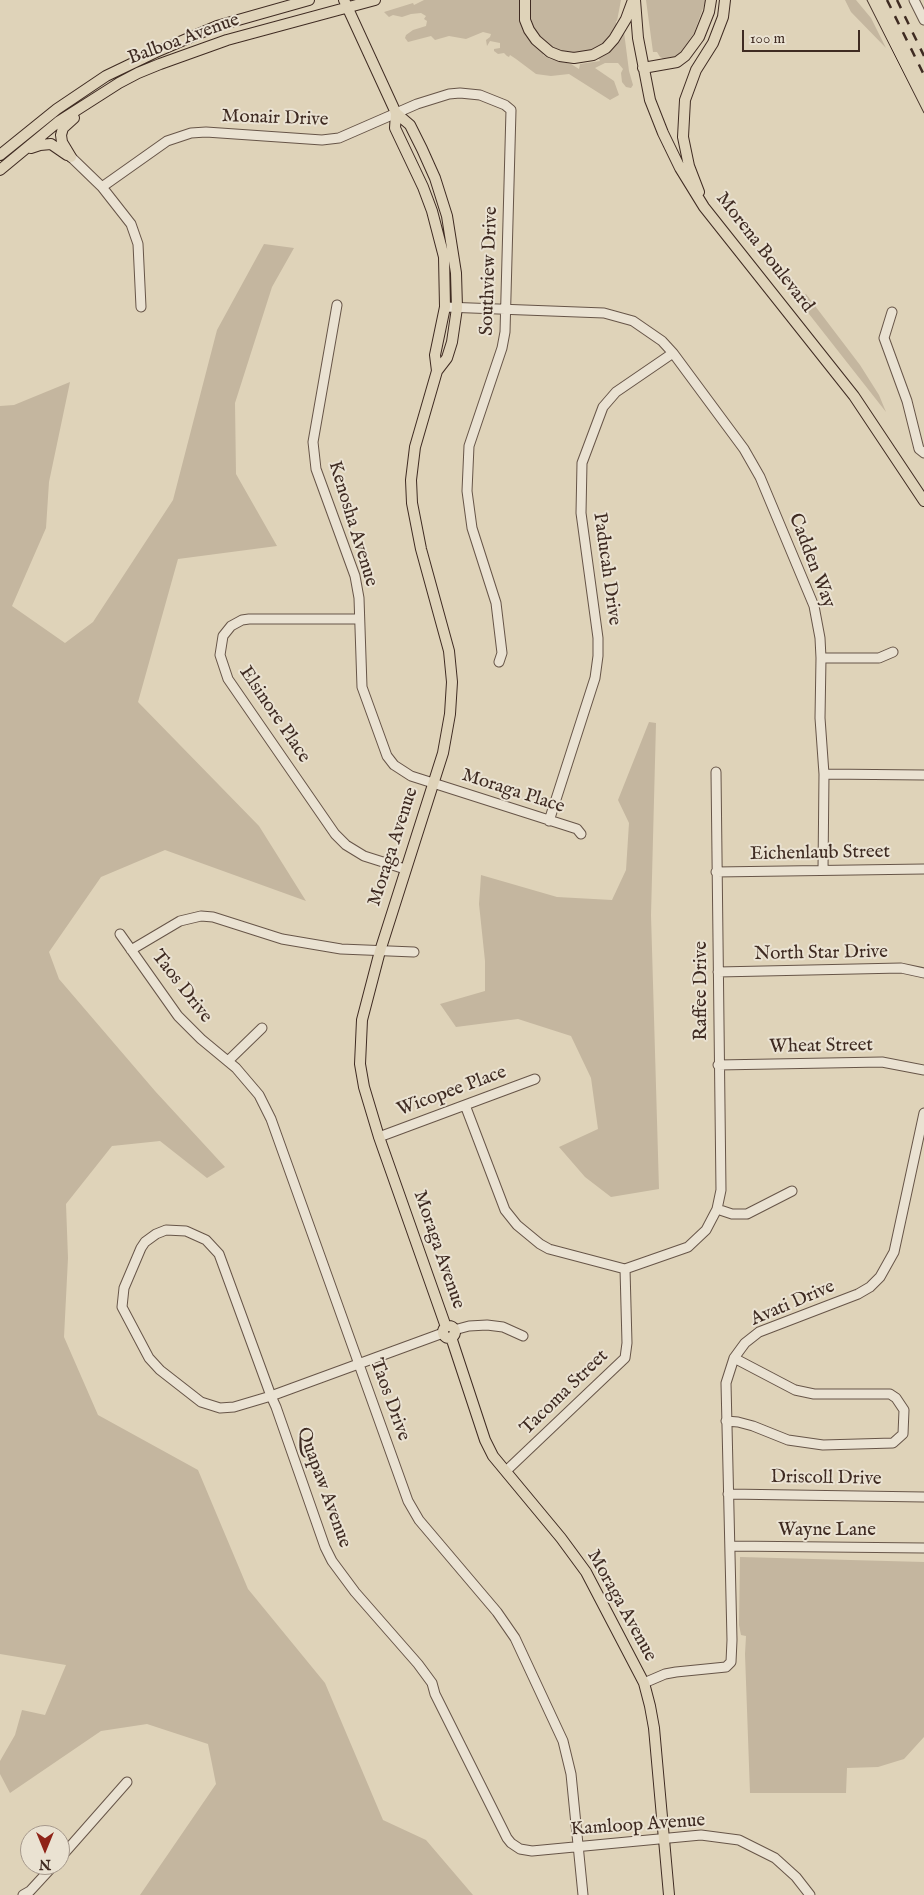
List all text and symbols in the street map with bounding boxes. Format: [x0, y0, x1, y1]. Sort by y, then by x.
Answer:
street label: Balboa Avenue [125, 9, 243, 71]
scale bar [744, 20, 862, 52]
text: 100 m [750, 29, 785, 48]
street label: Monair Drive [221, 106, 329, 132]
street label: Morena Boulevard [710, 188, 818, 318]
street label: Southview Drive [476, 206, 504, 336]
street label: Kenosha Avenue [322, 458, 382, 590]
street label: Paducah Drive [587, 511, 625, 627]
street label: Cadden Way [783, 511, 839, 611]
street label: Elsinore Place [233, 662, 315, 768]
street label: Moraga Place [459, 765, 567, 819]
street label: Moraga Avenue [364, 785, 424, 909]
street label: Eichenlaub Street [750, 841, 890, 867]
street label: Raffee Drive [691, 941, 713, 1041]
street label: North Star Drive [754, 941, 888, 967]
street label: Taos Drive [146, 946, 216, 1028]
street label: Wheat Street [769, 1035, 873, 1059]
street label: Wicopee Place [394, 1062, 510, 1122]
street label: Moraga Avenue [407, 1188, 469, 1312]
street label: Avati Drive [748, 1276, 838, 1332]
street label: Tacoma Street [516, 1345, 614, 1441]
street label: Taos Drive [364, 1356, 414, 1444]
street label: Quapaw Avenue [291, 1425, 355, 1551]
street label: Driscoll Drive [770, 1467, 882, 1491]
street label: Wayne Lane [778, 1520, 876, 1542]
street label: Moraga Avenue [581, 1546, 661, 1666]
street label: Kamloop Avenue [570, 1810, 706, 1842]
north arrow [20, 1825, 70, 1875]
text: N [39, 1855, 51, 1873]

